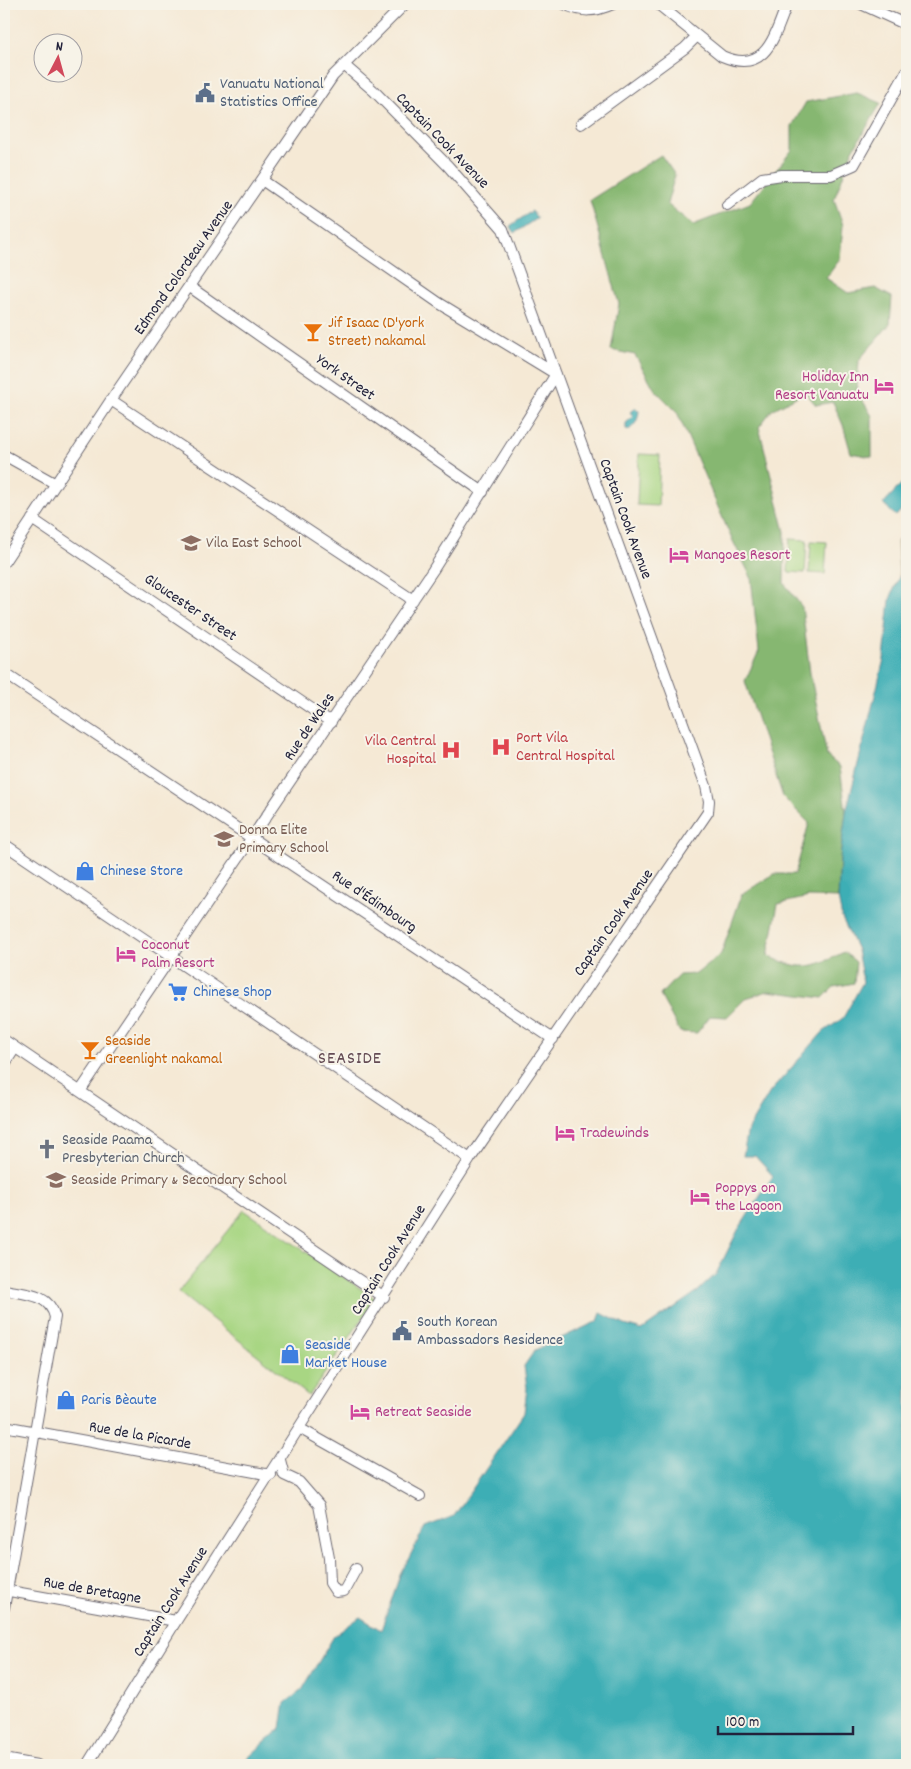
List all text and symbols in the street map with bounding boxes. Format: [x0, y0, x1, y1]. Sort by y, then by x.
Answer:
north arrow [32, 32, 82, 82]
text: N [55, 37, 64, 57]
place label: Vanuatu National Statistics Office [220, 73, 324, 114]
public building icon: Vanuatu National Statistics Office [194, 82, 216, 104]
street label: Captain Cook Avenue [390, 88, 494, 194]
street label: Edmond Colordeau Avenue [129, 196, 239, 340]
place label: Jif Isaac (D'york Street) nakamal [328, 312, 426, 353]
bar icon: Jif Isaac (D'york Street) nakamal [302, 321, 324, 343]
street label: York Street [311, 349, 380, 407]
place label: Holiday Inn Resort Vanuatu [775, 366, 869, 407]
hotel icon: Holiday Inn Resort Vanuatu [873, 375, 895, 397]
street label: Captain Cook Avenue [593, 456, 657, 582]
school or university icon: Vila East School [180, 532, 202, 554]
place label: Vila East School [206, 532, 302, 555]
hotel icon: Mangoes Resort [668, 544, 690, 566]
place label: Mangoes Resort [694, 544, 790, 567]
street label: Gloucester Street [139, 568, 241, 648]
street label: Rue de Wales [279, 688, 341, 766]
place label: Port Vila Central Hospital [516, 727, 615, 768]
place label: Vila Central Hospital [365, 730, 436, 771]
hospital icon: Port Vila Central Hospital [490, 736, 512, 758]
hospital icon: Vila Central Hospital [440, 739, 462, 761]
place label: Donna Elite Primary School [239, 819, 329, 860]
school or university icon: Donna Elite Primary School [213, 828, 235, 850]
shop icon: Chinese Store [74, 860, 96, 882]
place label: Chinese Store [100, 860, 183, 883]
street label: Rue d'Édimbourg [327, 865, 421, 939]
street label: Captain Cook Avenue [568, 865, 660, 981]
place label: Coconut Palm Resort [141, 934, 215, 975]
hotel icon: Coconut Palm Resort [115, 943, 137, 965]
supermarket icon: Chinese Shop [167, 981, 189, 1003]
place label: Chinese Shop [193, 981, 272, 1004]
place label: Seaside Greenlight nakamal [105, 1030, 223, 1071]
bar icon: Seaside Greenlight nakamal [79, 1039, 101, 1061]
district label: SEASIDE [318, 1047, 382, 1072]
hotel icon: Tradewinds [554, 1122, 576, 1144]
place label: Tradewinds [580, 1122, 650, 1145]
place label: Seaside Paama Presbyterian Church [62, 1129, 185, 1170]
church icon: Seaside Paama Presbyterian Church [36, 1138, 58, 1160]
school or university icon: Seaside Primary & Secondary School [45, 1169, 67, 1191]
place label: Seaside Primary & Secondary School [71, 1169, 287, 1192]
place label: Poppys on the Lagoon [715, 1177, 782, 1218]
hotel icon: Poppys on the Lagoon [689, 1186, 711, 1208]
street label: Captain Cook Avenue [346, 1200, 432, 1320]
place label: South Korean Ambassadors Residence [417, 1311, 563, 1352]
public building icon: South Korean Ambassadors Residence [391, 1320, 413, 1342]
place label: Seaside Market House [305, 1334, 387, 1375]
shop icon: Seaside Market House [279, 1343, 301, 1365]
shop icon: Paris Bèaute [55, 1389, 77, 1411]
place label: Paris Bèaute [81, 1389, 157, 1412]
hotel icon: Retreat Seaside [349, 1401, 371, 1423]
place label: Retreat Seaside [375, 1401, 472, 1424]
street label: Rue de la Picarde [87, 1416, 193, 1456]
street label: Captain Cook Avenue [128, 1542, 214, 1662]
street label: Rue de Bretagne [41, 1571, 143, 1611]
scale bar [718, 1704, 854, 1736]
text: 100 m [726, 1712, 759, 1734]

